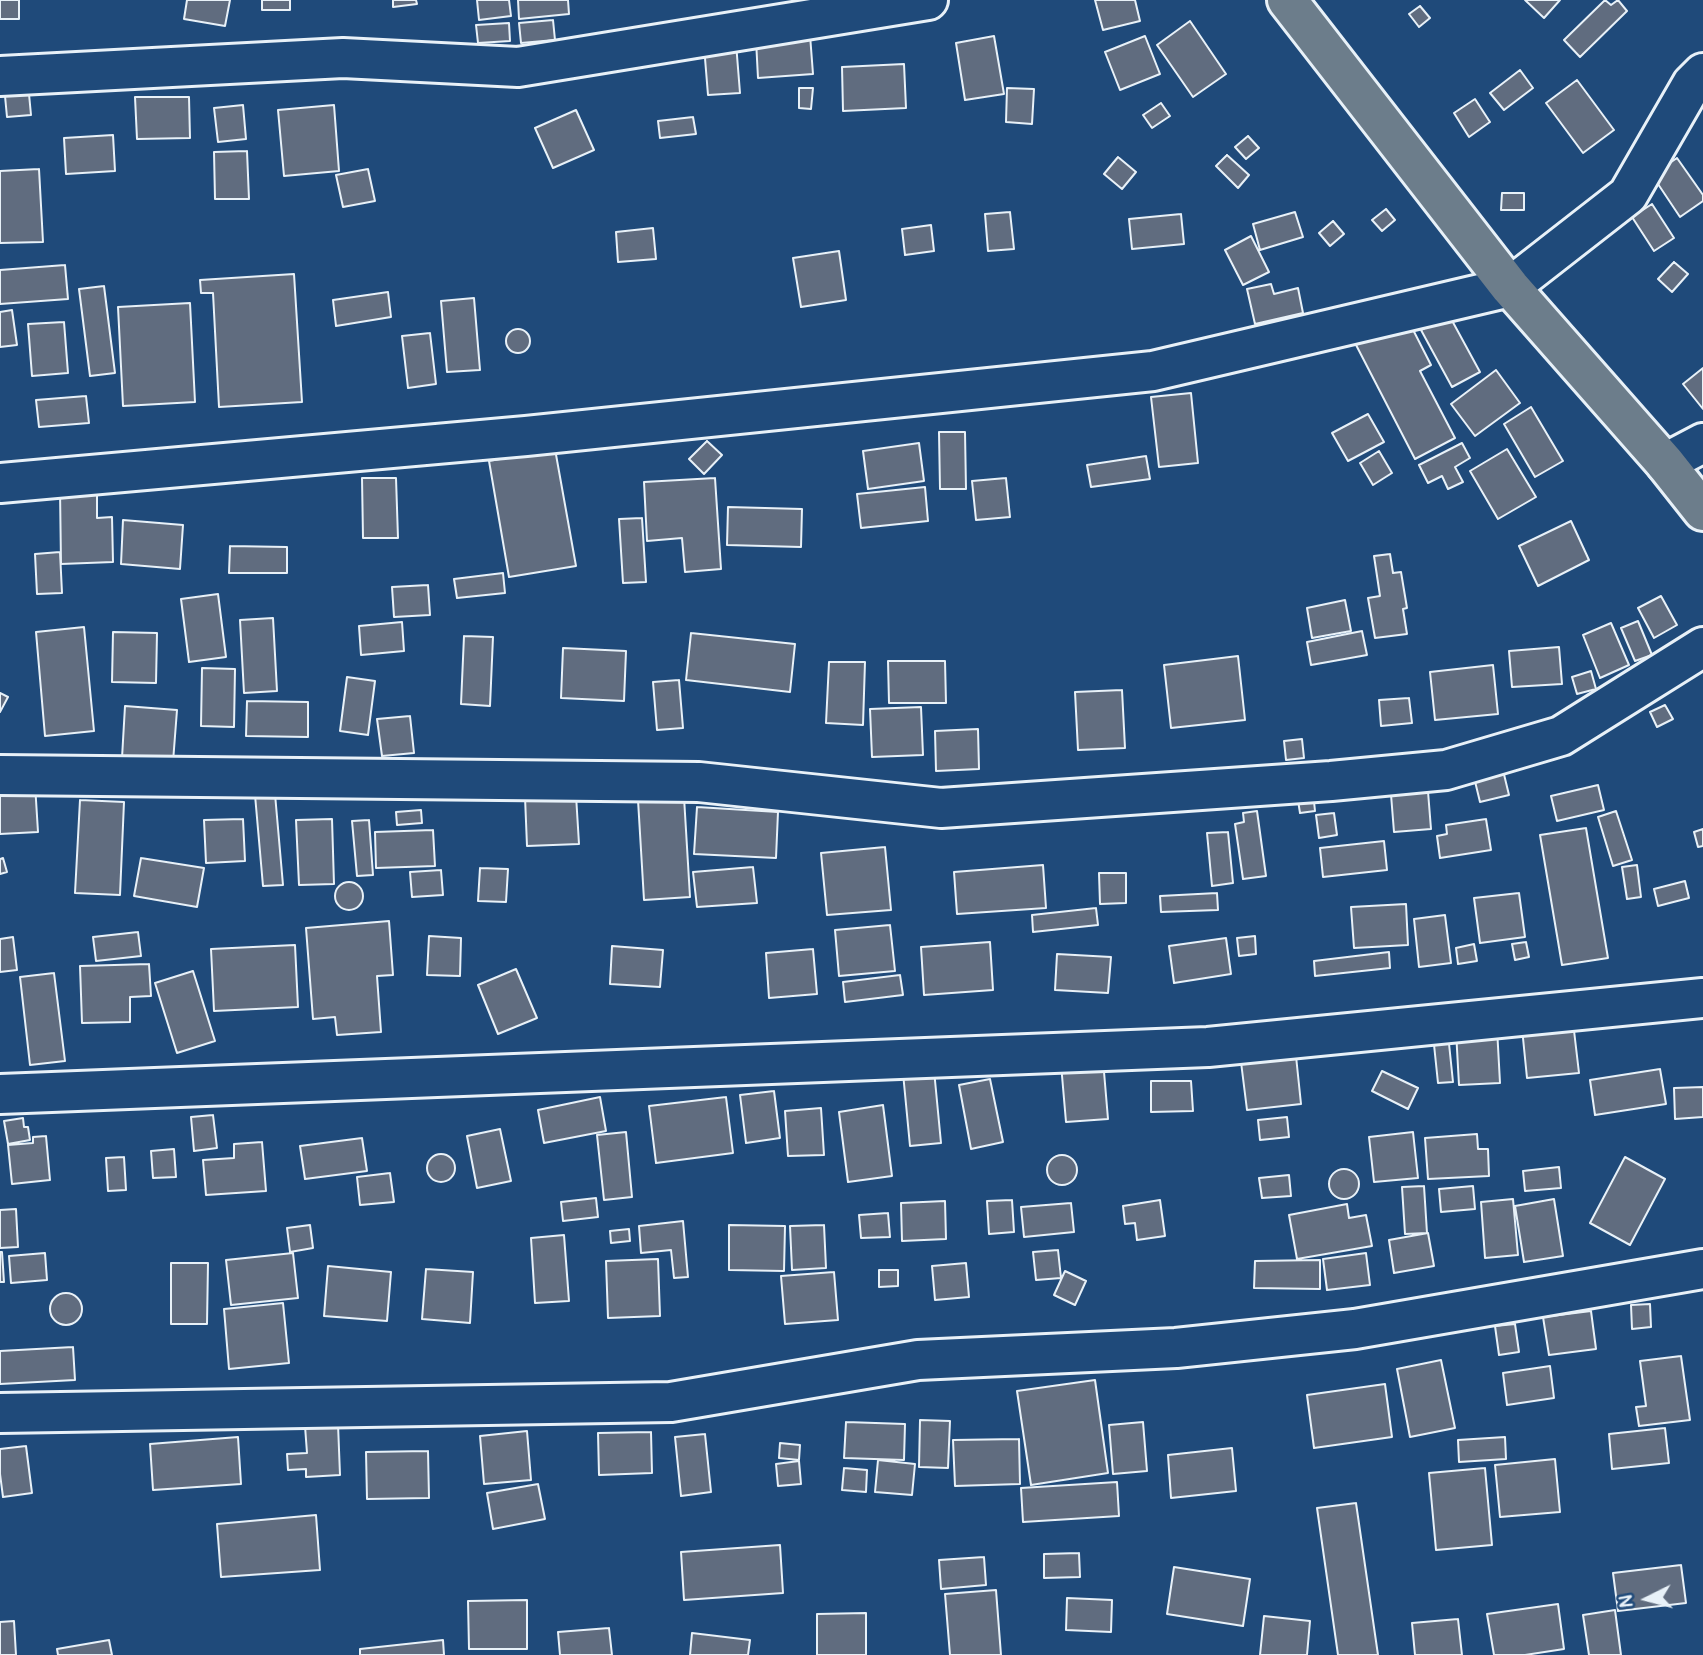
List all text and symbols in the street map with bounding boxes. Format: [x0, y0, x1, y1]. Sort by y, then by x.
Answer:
north arrow [1612, 1564, 1682, 1634]
text: N [1614, 1594, 1639, 1609]

